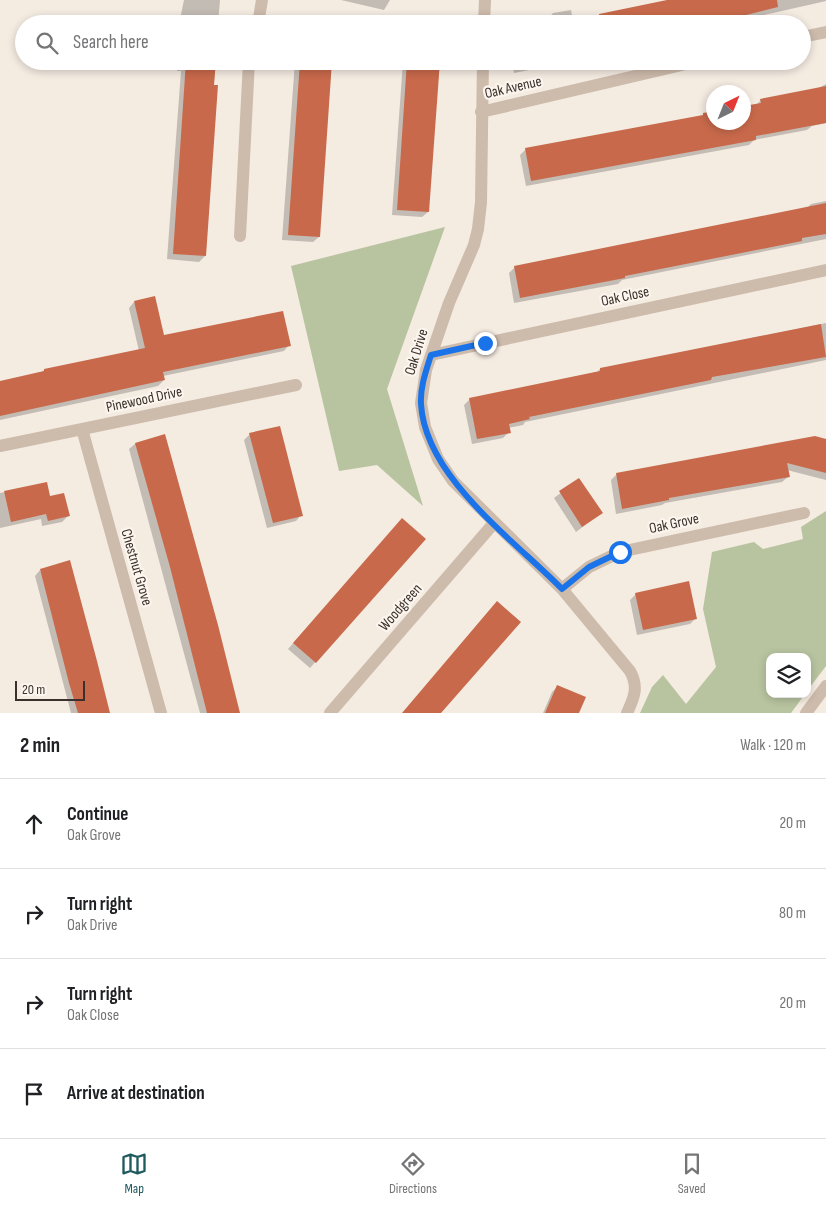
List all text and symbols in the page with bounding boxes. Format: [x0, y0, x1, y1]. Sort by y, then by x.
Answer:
search box [15, 15, 811, 70]
icon: search [33, 29, 61, 57]
text: Search here [73, 31, 149, 54]
street label: Oak Avenue [483, 72, 543, 103]
north arrow [706, 85, 751, 130]
street label: Oak Close [599, 282, 651, 311]
street label: Oak Drive [400, 327, 432, 378]
route end [474, 332, 497, 355]
street label: Pinewood Drive [104, 382, 184, 417]
street label: Oak Grove [647, 509, 701, 538]
street label: Chestnut Grove [117, 527, 157, 608]
route start [609, 541, 632, 564]
street label: Woodgreen [375, 580, 426, 635]
map controls [766, 653, 811, 698]
button: layers [766, 653, 811, 698]
scale bar [15, 678, 85, 701]
text: 20 m [22, 681, 45, 698]
text: 2 min [20, 733, 60, 758]
text: Walk · 120 m [740, 736, 806, 755]
text: Continue [67, 803, 128, 826]
icon: ahead [20, 810, 48, 838]
text: 20 m [779, 814, 806, 833]
text: Oak Grove [67, 826, 121, 845]
text: Turn right [67, 893, 132, 916]
icon: right [20, 900, 48, 928]
text: 80 m [779, 904, 806, 923]
text: Oak Drive [67, 916, 118, 935]
text: Turn right [67, 983, 132, 1006]
icon: right [20, 990, 48, 1018]
text: 20 m [779, 994, 806, 1013]
text: Oak Close [67, 1006, 119, 1025]
icon: arrive [20, 1080, 48, 1108]
text: Arrive at destination [67, 1082, 205, 1105]
tab: Map [120, 1150, 148, 1197]
tab: Directions [389, 1150, 437, 1197]
tab: Saved [678, 1150, 706, 1197]

